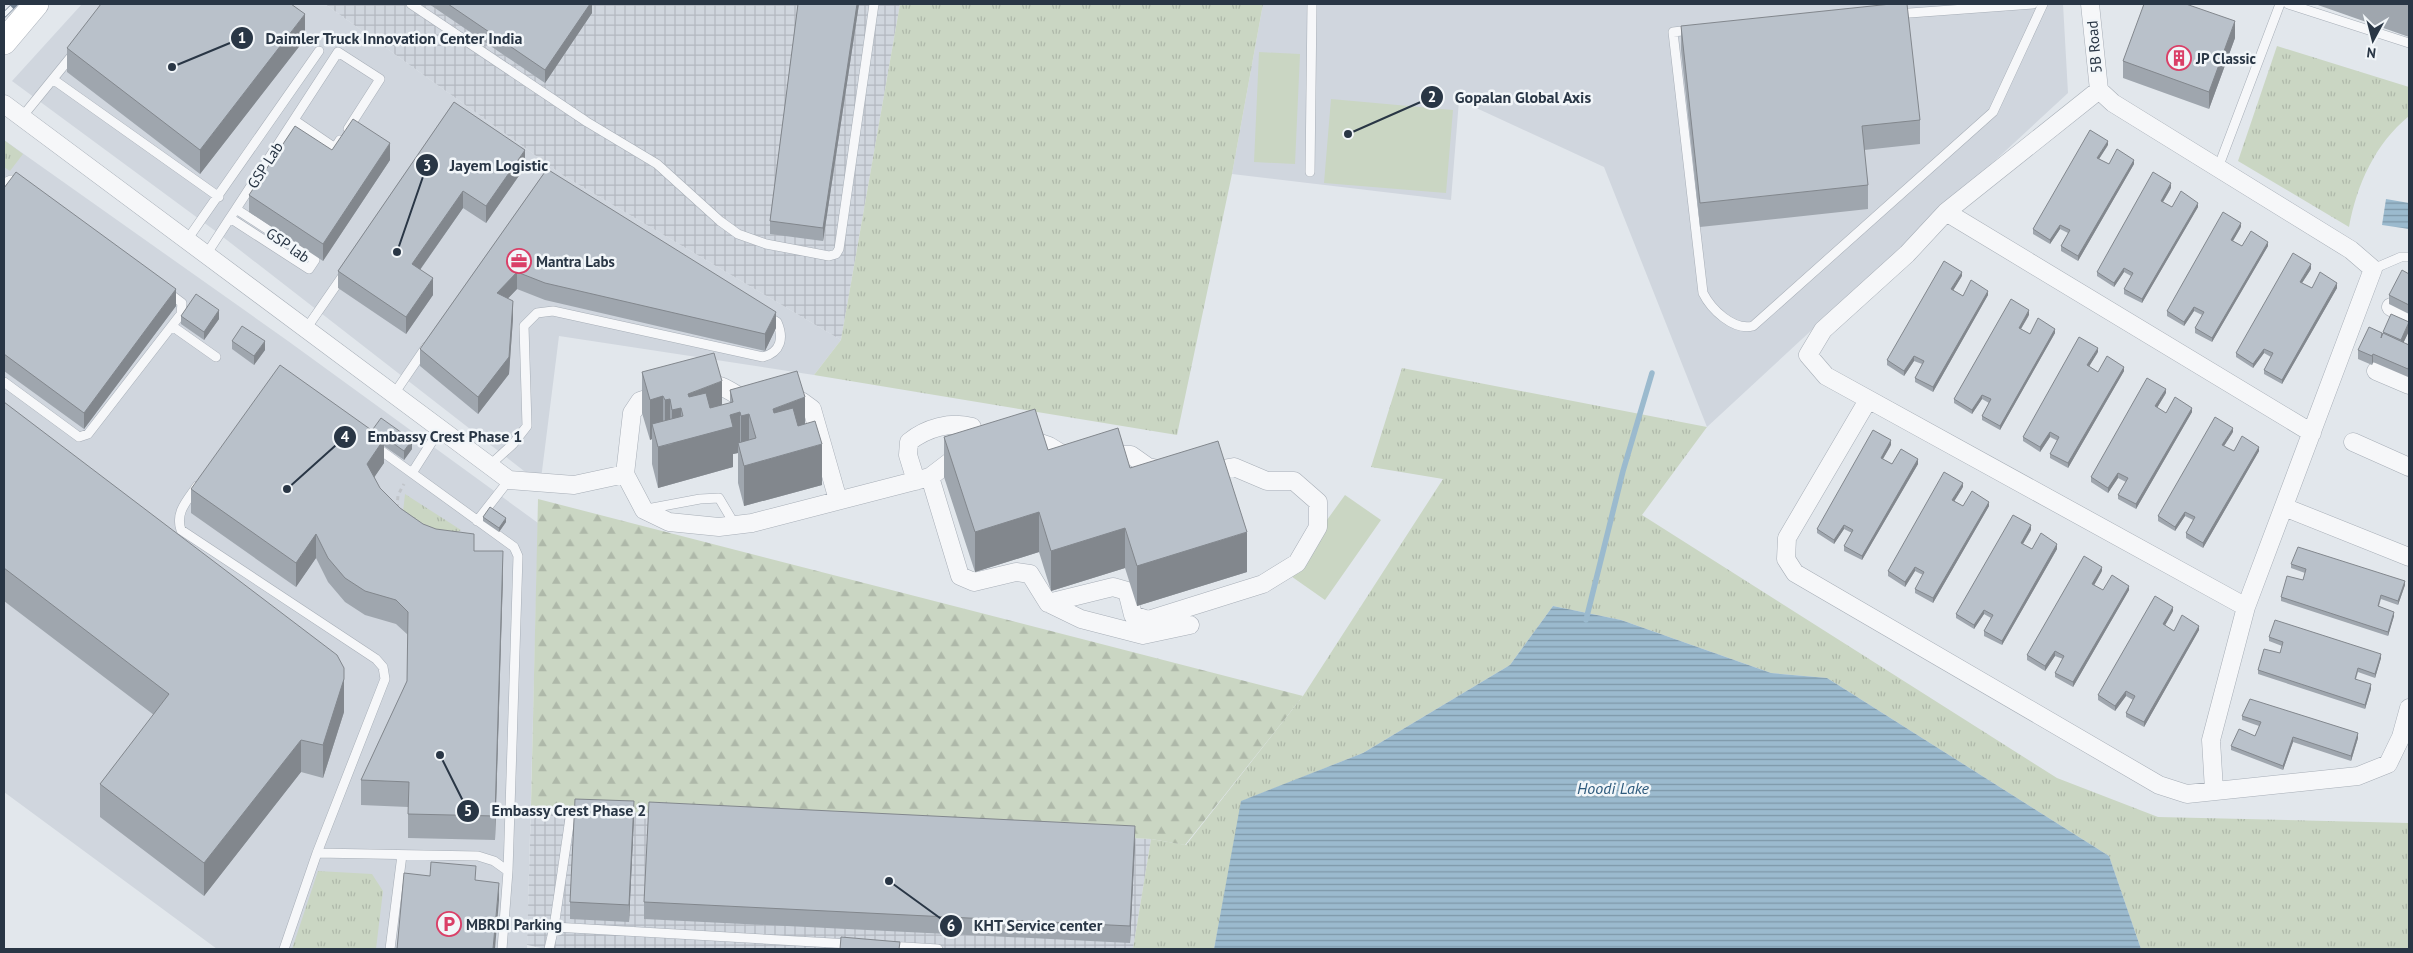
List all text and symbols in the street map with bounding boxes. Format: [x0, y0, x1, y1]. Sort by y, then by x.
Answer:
north arrow [2348, 15, 2398, 65]
street label: 5B Road [2082, 20, 2106, 74]
callout: Daimler Truck Innovation Center India [230, 23, 533, 54]
text: 1 [238, 28, 246, 47]
text: Daimler Truck Innovation Center India [265, 28, 523, 48]
text: N [2366, 43, 2377, 62]
building icon: JP Classic [2166, 45, 2192, 71]
place label: JP Classic [2195, 49, 2257, 68]
callout: Gopalan Global Axis [1419, 81, 1601, 112]
text: 2 [1428, 87, 1436, 106]
text: Gopalan Global Axis [1455, 87, 1591, 107]
street label: GSP Lab [243, 138, 287, 192]
callout: Jayem Logistic [415, 150, 558, 181]
text: Jayem Logistic [449, 155, 548, 175]
text: 3 [423, 156, 431, 175]
street label: GSP lab [263, 223, 313, 267]
office icon: Mantra Labs [506, 248, 532, 274]
place label: Mantra Labs [536, 252, 615, 271]
callout: Embassy Crest Phase 1 [333, 421, 533, 452]
text: Embassy Crest Phase 1 [368, 426, 522, 446]
text: 4 [341, 427, 350, 446]
water label: Hoodi Lake [1577, 778, 1650, 798]
callout: Embassy Crest Phase 2 [456, 795, 657, 826]
text: Embassy Crest Phase 2 [492, 800, 646, 820]
text: 5 [464, 801, 472, 820]
callout: KHT Service center [938, 910, 1112, 941]
parking icon: MBRDI Parking [436, 911, 462, 937]
place label: MBRDI Parking [466, 915, 562, 934]
text: KHT Service center [974, 915, 1103, 935]
text: 6 [947, 916, 955, 935]

